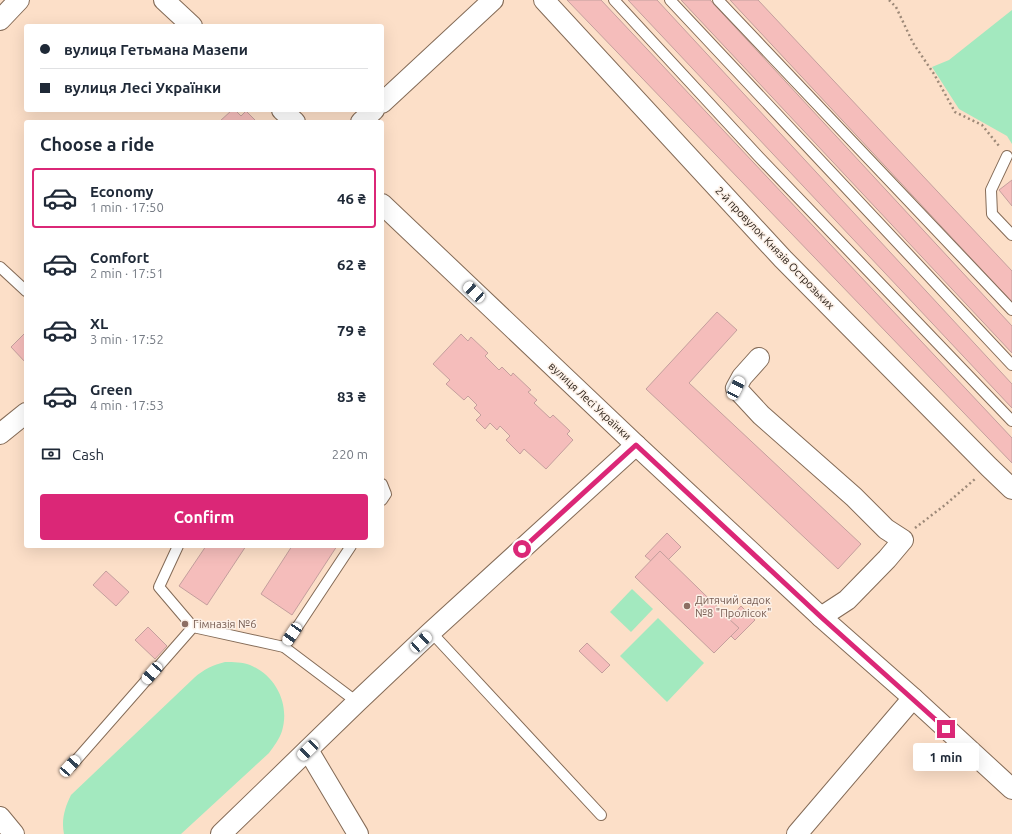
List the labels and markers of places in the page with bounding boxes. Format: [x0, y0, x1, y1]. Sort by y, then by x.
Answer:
place label: Дитячий садок №8 "Пролісок" [695, 594, 771, 619]
marker: Дитячий садок №8 "Пролісок" [682, 601, 692, 611]
place label: Гімназія №6 [193, 618, 256, 630]
marker: Гімназія №6 [180, 619, 190, 629]

